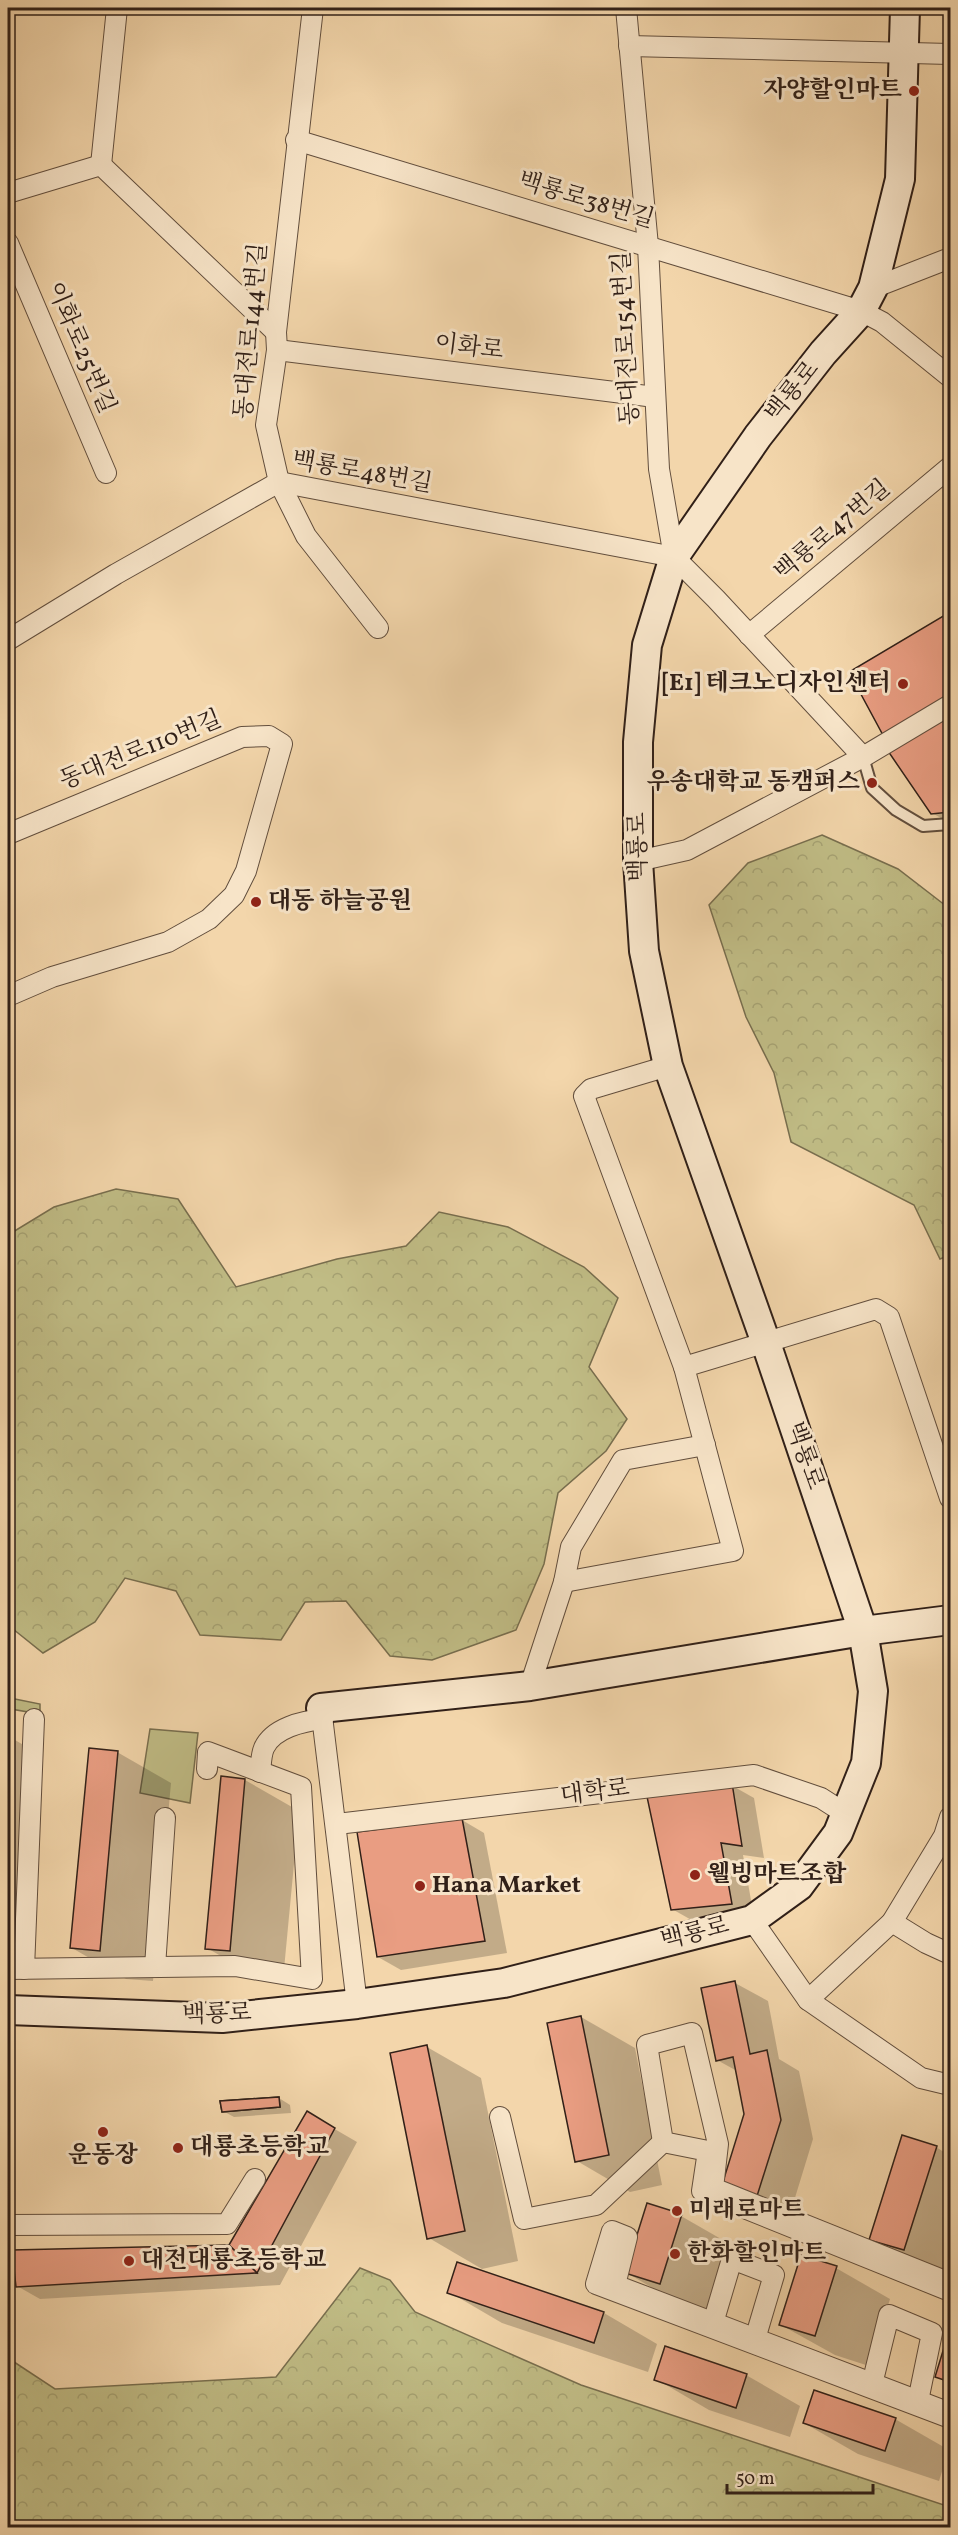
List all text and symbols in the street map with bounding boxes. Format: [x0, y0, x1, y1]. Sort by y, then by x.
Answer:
place label: 자양할인마트 [763, 74, 902, 108]
marker: 자양할인마트 [907, 84, 921, 98]
street label: 백룡로38번길 [514, 164, 658, 238]
street label: 동대전로144번길 [227, 241, 277, 421]
street label: 동대전로154번길 [605, 250, 649, 426]
street label: 이화로25번길 [37, 277, 123, 419]
street label: 이화로 [432, 327, 506, 369]
street label: 백룡로 [758, 354, 828, 430]
street label: 백룡로48번길 [289, 444, 435, 502]
street label: 백룡로47번길 [768, 472, 898, 590]
place label: [E1] 테크노디자인센터 [662, 667, 891, 701]
marker: [E1] 테크노디자인센터 [896, 677, 910, 691]
street label: 동대전로110번길 [55, 703, 227, 799]
place label: 우송대학교 동캠퍼스 [647, 766, 860, 800]
marker: 우송대학교 동캠퍼스 [865, 776, 879, 790]
street label: 백룡로 [621, 812, 657, 882]
place label: 대동 하늘공원 [268, 885, 412, 919]
marker: 대동 하늘공원 [249, 895, 263, 909]
street label: 백룡로 [777, 1418, 831, 1494]
street label: 대학로 [558, 1772, 632, 1814]
place label: 웰빙마트조합 [707, 1858, 847, 1892]
marker: 웰빙마트조합 [688, 1868, 702, 1882]
place label: Hana Market [432, 1869, 581, 1903]
marker: Hana Market [413, 1879, 427, 1893]
street label: 백룡로 [657, 1909, 733, 1959]
street label: 백룡로 [182, 1997, 252, 2033]
marker: 운동장 [96, 2125, 110, 2139]
place label: 대룡초등학교 [190, 2131, 329, 2165]
place label: 운동장 [68, 2139, 139, 2173]
marker: 대룡초등학교 [171, 2141, 185, 2155]
place label: 미래로마트 [689, 2194, 805, 2228]
marker: 미래로마트 [670, 2204, 684, 2218]
place label: 한화할인마트 [687, 2237, 826, 2271]
place label: 대전대룡초등학교 [141, 2244, 326, 2278]
marker: 한화할인마트 [668, 2247, 682, 2261]
marker: 대전대룡초등학교 [122, 2254, 136, 2268]
scale bar [727, 2457, 872, 2495]
text: 50 m [736, 2467, 775, 2492]

